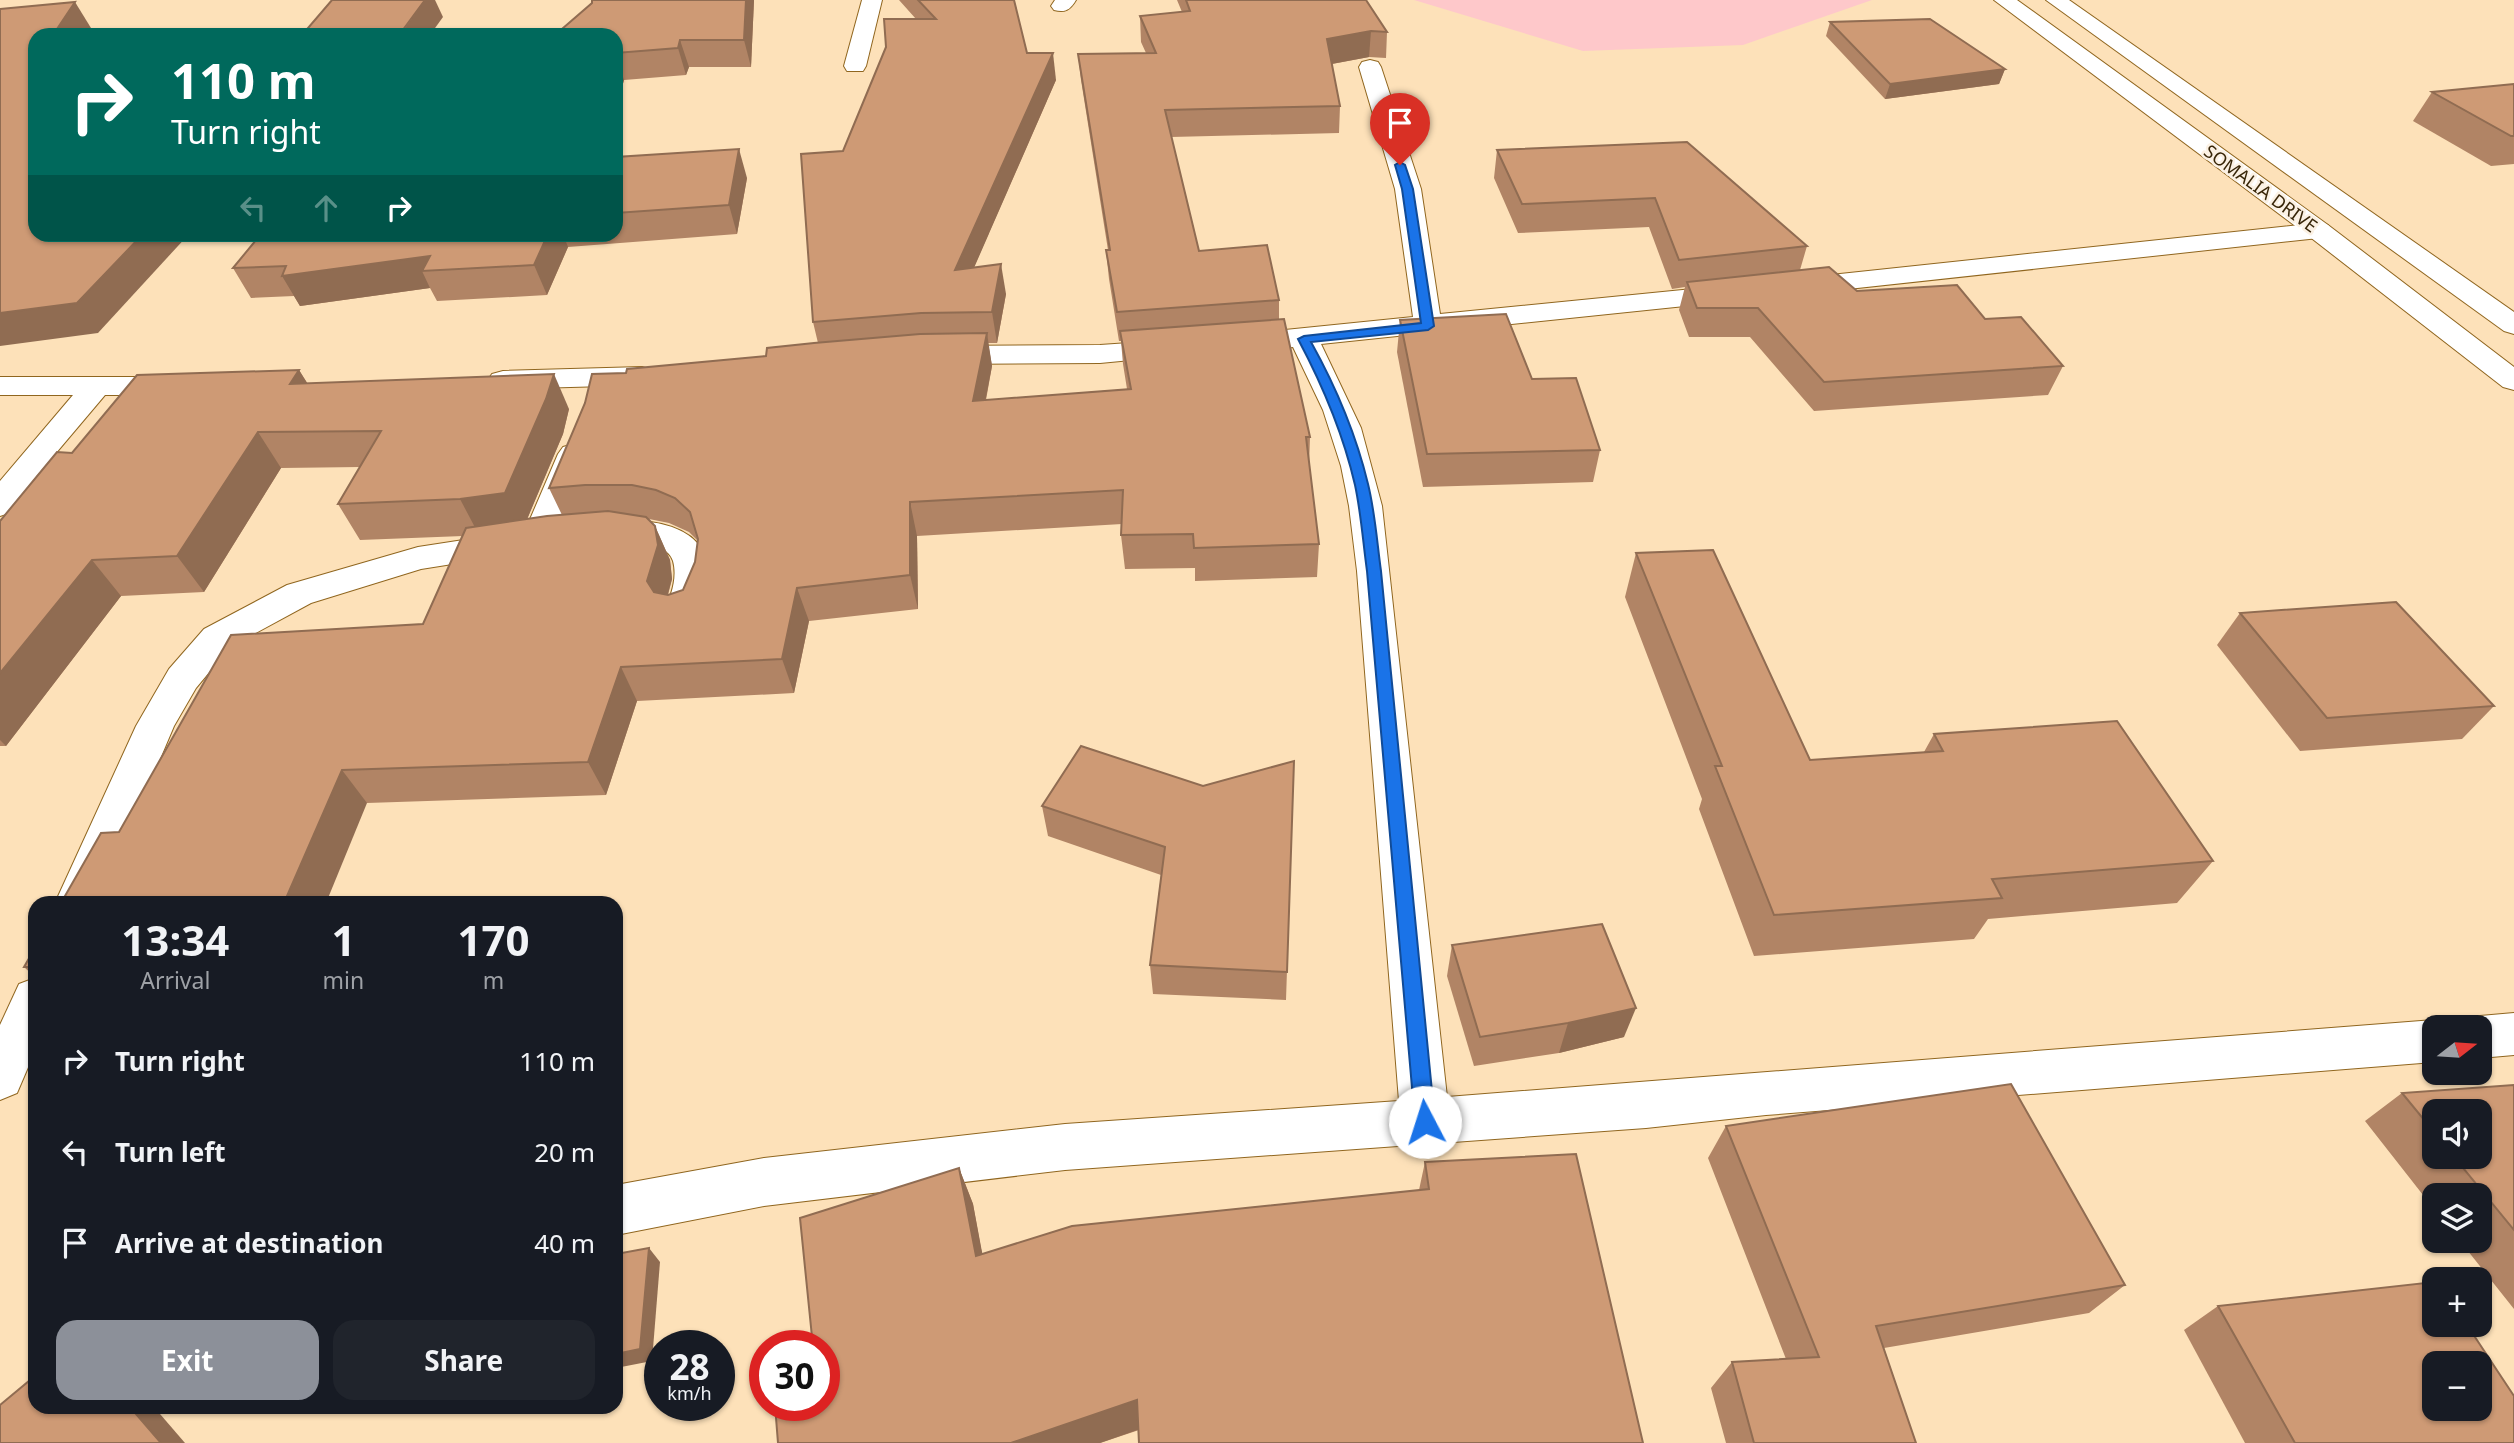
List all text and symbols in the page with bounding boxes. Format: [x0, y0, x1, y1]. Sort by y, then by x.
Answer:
text: 110 m [171, 47, 316, 113]
icon: right [56, 56, 147, 147]
pin [1370, 93, 1430, 165]
icon: arrive [1381, 104, 1419, 142]
text: Turn right [171, 110, 321, 153]
street label: SOMALIA DRIVE [2199, 139, 2323, 237]
icon: left [234, 189, 272, 227]
icon: ahead [307, 189, 345, 227]
icon: right [380, 189, 418, 227]
text: 13:34 [121, 911, 229, 968]
text: 1 [331, 911, 355, 968]
text: 170 [458, 911, 530, 968]
text: Arrival [140, 964, 210, 996]
text: min [323, 964, 364, 996]
text: m [483, 964, 504, 996]
north arrow [2422, 1015, 2492, 1085]
map controls [2422, 1015, 2492, 1421]
icon: right [56, 1042, 94, 1080]
text: Turn right [115, 1043, 245, 1079]
text: 110 m [519, 1043, 595, 1079]
position arrow [1388, 1085, 1462, 1159]
button: sound [2422, 1099, 2492, 1169]
icon: left [56, 1133, 94, 1171]
text: Turn left [115, 1134, 226, 1170]
text: 20 m [534, 1134, 595, 1170]
button: layers [2422, 1183, 2492, 1253]
icon: arrive [56, 1224, 94, 1262]
text: Arrive at destination [115, 1225, 384, 1261]
text: 40 m [534, 1225, 595, 1261]
button: + [2422, 1267, 2492, 1337]
button: Exit [56, 1320, 319, 1400]
button: Share [333, 1320, 595, 1400]
speed limit sign: 30 [749, 1330, 840, 1421]
text: 28 [669, 1343, 710, 1390]
button: − [2422, 1351, 2492, 1421]
text: km/h [667, 1381, 712, 1405]

